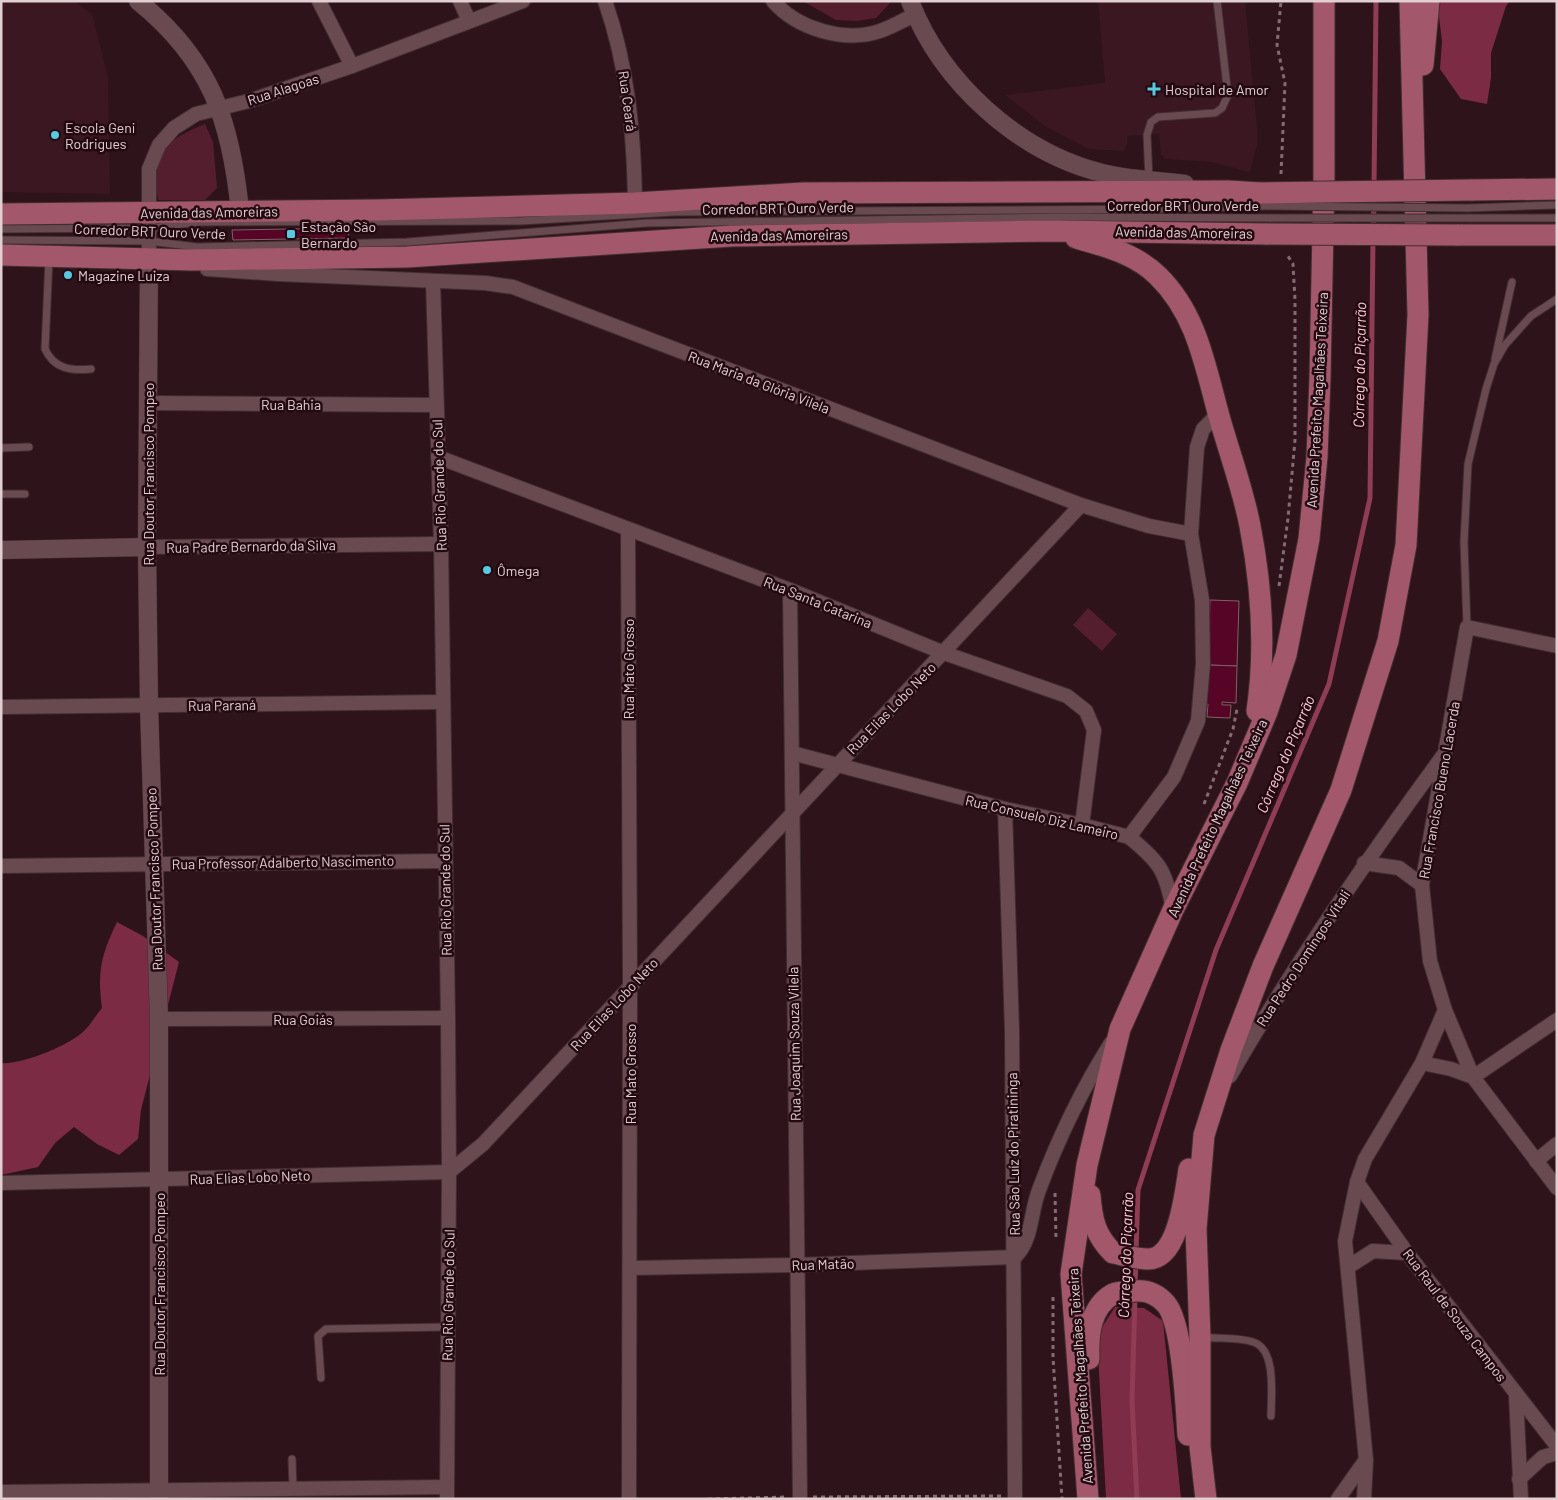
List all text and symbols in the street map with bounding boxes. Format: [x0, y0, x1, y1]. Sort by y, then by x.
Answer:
street label: Rua Alagoas [245, 69, 321, 109]
street label: Rua Ceará [615, 69, 641, 133]
place label: Hospital de Amor [1165, 81, 1269, 98]
marker: Hospital de Amor [1147, 82, 1161, 96]
place label: Escola Geni Rodrigues [65, 119, 135, 152]
marker: Escola Geni Rodrigues [49, 129, 61, 141]
street label: Corredor BRT Ouro Verde [1107, 197, 1259, 214]
street label: Corredor BRT Ouro Verde [702, 198, 854, 218]
street label: Avenida das Amoreiras [140, 202, 278, 222]
place label: Estação São Bernardo [301, 218, 376, 251]
street label: Corredor BRT Ouro Verde [74, 220, 226, 242]
street label: Avenida das Amoreiras [1115, 222, 1253, 242]
street label: Avenida das Amoreiras [710, 225, 848, 245]
marker: Estação São Bernardo [285, 228, 297, 240]
place label: Magazine Luiza [78, 267, 170, 284]
marker: Magazine Luiza [62, 269, 74, 281]
street label: Avenida Prefeito Magalhães Teixeira [1303, 292, 1331, 508]
water label: Córrego do Piçarrão [1349, 302, 1369, 428]
street label: Rua Maria da Glória Vilela [686, 347, 832, 417]
street label: Rua Doutor Francisco Pompeo [140, 383, 157, 565]
street label: Rua Bahia [261, 396, 321, 413]
street label: Rua Rio Grande do Sul [428, 419, 450, 551]
street label: Rua Padre Bernardo da Silva [166, 536, 336, 556]
place label: Ômega [497, 562, 539, 579]
marker: Ômega [481, 564, 493, 576]
street label: Rua Santa Catarina [761, 573, 875, 631]
street label: Rua Mato Grosso [620, 619, 637, 719]
street label: Rua Elias Lobo Neto [843, 659, 939, 757]
water label: Córrego do Piçarrão [1252, 692, 1318, 815]
street label: Rua Paraná [188, 696, 256, 714]
street label: Rua Francisco Bueno Lacerda [1415, 700, 1463, 880]
street label: Avenida Prefeito Magalhães Teixeira [1164, 716, 1270, 920]
street label: Rua Doutor Francisco Pompeo [142, 787, 166, 971]
street label: Rua Consuelo Diz Lameiro [964, 791, 1120, 843]
street label: Rua Rio Grande do Sul [435, 824, 455, 956]
street label: Rua Professor Adalberto Nascimento [172, 852, 394, 872]
street label: Rua Pedro Domingos Vitali [1253, 887, 1353, 1029]
street label: Rua Elias Lobo Neto [567, 954, 661, 1054]
street label: Rua Joaquim Souza Vilela [784, 967, 804, 1121]
street label: Rua Goiás [273, 1011, 333, 1028]
street label: Rua Mato Grosso [622, 1024, 639, 1124]
street label: Rua São Luíz do Piratininga [1003, 1072, 1023, 1236]
street label: Rua Elias Lobo Neto [189, 1166, 311, 1188]
water label: Córrego do Piçarrão [1114, 1192, 1136, 1318]
street label: Rua Doutor Francisco Pompeo [151, 1193, 168, 1375]
street label: Rua Rio Grande do Sul [438, 1229, 458, 1361]
street label: Rua Raul de Souza Campos [1400, 1245, 1511, 1385]
street label: Rua Matão [791, 1254, 855, 1274]
street label: Avenida Prefeito Magalhães Teixeira [1064, 1268, 1096, 1484]

